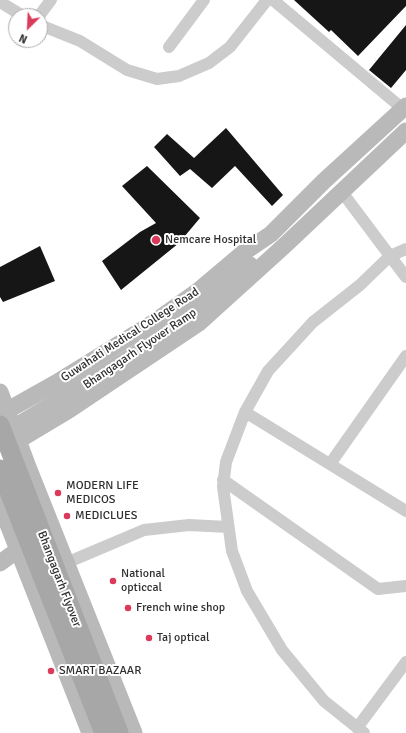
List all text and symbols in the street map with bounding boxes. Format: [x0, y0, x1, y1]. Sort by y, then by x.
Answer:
north arrow [8, 8, 48, 48]
text: N [17, 31, 29, 46]
place label: Nemcare Hospital [165, 233, 256, 247]
marker: Nemcare Hospital [150, 234, 162, 246]
street label: Guwahati Medical College Road [58, 285, 202, 385]
street label: Bhangagarh Flyover Ramp [81, 306, 199, 392]
place label: MODERN LIFE MEDICOS [66, 479, 139, 507]
marker: MODERN LIFE MEDICOS [53, 488, 63, 498]
place label: MEDICLUES [75, 509, 137, 523]
marker: MEDICLUES [62, 511, 72, 521]
street label: Bhangagarh Flyover [34, 529, 84, 629]
place label: National opticcal [121, 567, 165, 595]
marker: National opticcal [108, 576, 118, 586]
place label: French wine shop [136, 601, 225, 615]
marker: French wine shop [123, 603, 133, 613]
place label: Taj optical [157, 631, 210, 645]
marker: Taj optical [144, 633, 154, 643]
place label: SMART BAZAAR [59, 664, 141, 678]
marker: SMART BAZAAR [46, 666, 56, 676]

